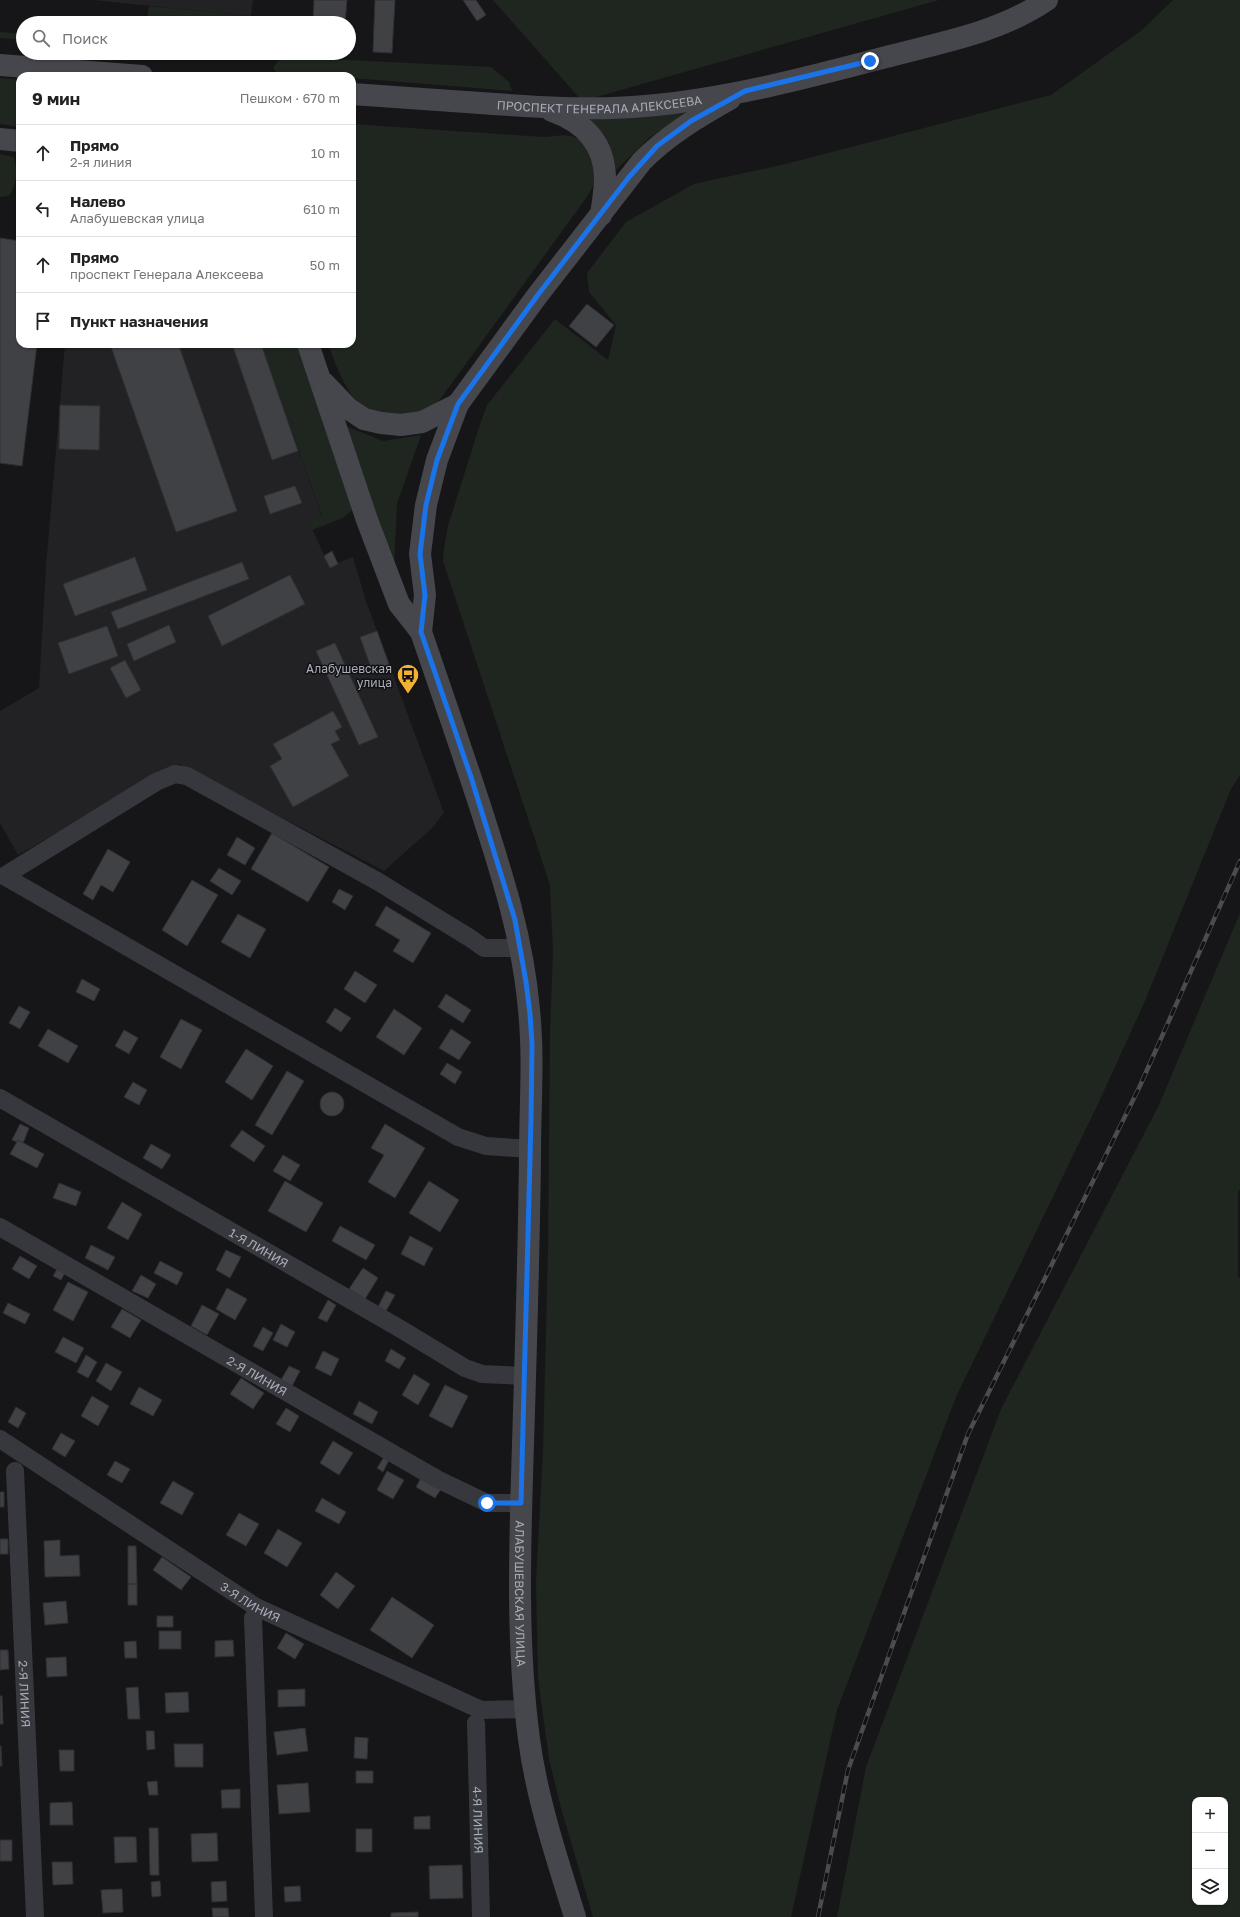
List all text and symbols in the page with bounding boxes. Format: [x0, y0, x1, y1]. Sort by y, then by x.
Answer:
search box [16, 16, 356, 60]
icon: search [30, 27, 52, 49]
text: Поиск [62, 29, 108, 47]
route end [861, 52, 879, 70]
text: 9 мин [32, 88, 80, 109]
text: Пешком · 670 m [240, 90, 340, 106]
street label: ПРОСПЕКТ ГЕНЕРАЛА АЛЕКСЕЕВА [496, 92, 703, 116]
text: Прямо [70, 136, 119, 154]
icon: ahead [32, 142, 54, 164]
text: 10 m [311, 145, 340, 161]
text: 2-я линия [70, 154, 132, 170]
text: Налево [70, 192, 126, 210]
icon: left [32, 198, 54, 220]
text: 610 m [303, 201, 340, 217]
text: Алабушевская улица [70, 210, 205, 226]
text: Прямо [70, 248, 119, 266]
icon: ahead [32, 254, 54, 276]
text: 50 m [310, 257, 340, 273]
text: проспект Генерала Алексеева [70, 266, 264, 282]
icon: arrive [32, 310, 54, 332]
text: Пункт назначения [70, 312, 208, 330]
place label: Алабушевская улица [306, 661, 392, 690]
bus stop icon: Алабушевская улица [395, 662, 421, 695]
street label: 1-Я ЛИНИЯ [227, 1224, 291, 1270]
street label: 2-Я ЛИНИЯ [225, 1352, 290, 1399]
route start [478, 1494, 496, 1512]
street label: АЛАБУШЕВСКАЯ УЛИЦА [512, 1520, 530, 1667]
street label: 3-Я ЛИНИЯ [218, 1578, 283, 1625]
street label: 2-Я ЛИНИЯ [16, 1660, 34, 1728]
street label: 4-Я ЛИНИЯ [470, 1786, 487, 1854]
map controls [1192, 1797, 1228, 1905]
button: + [1192, 1797, 1228, 1833]
button: − [1192, 1833, 1228, 1869]
button: layers [1192, 1869, 1228, 1905]

